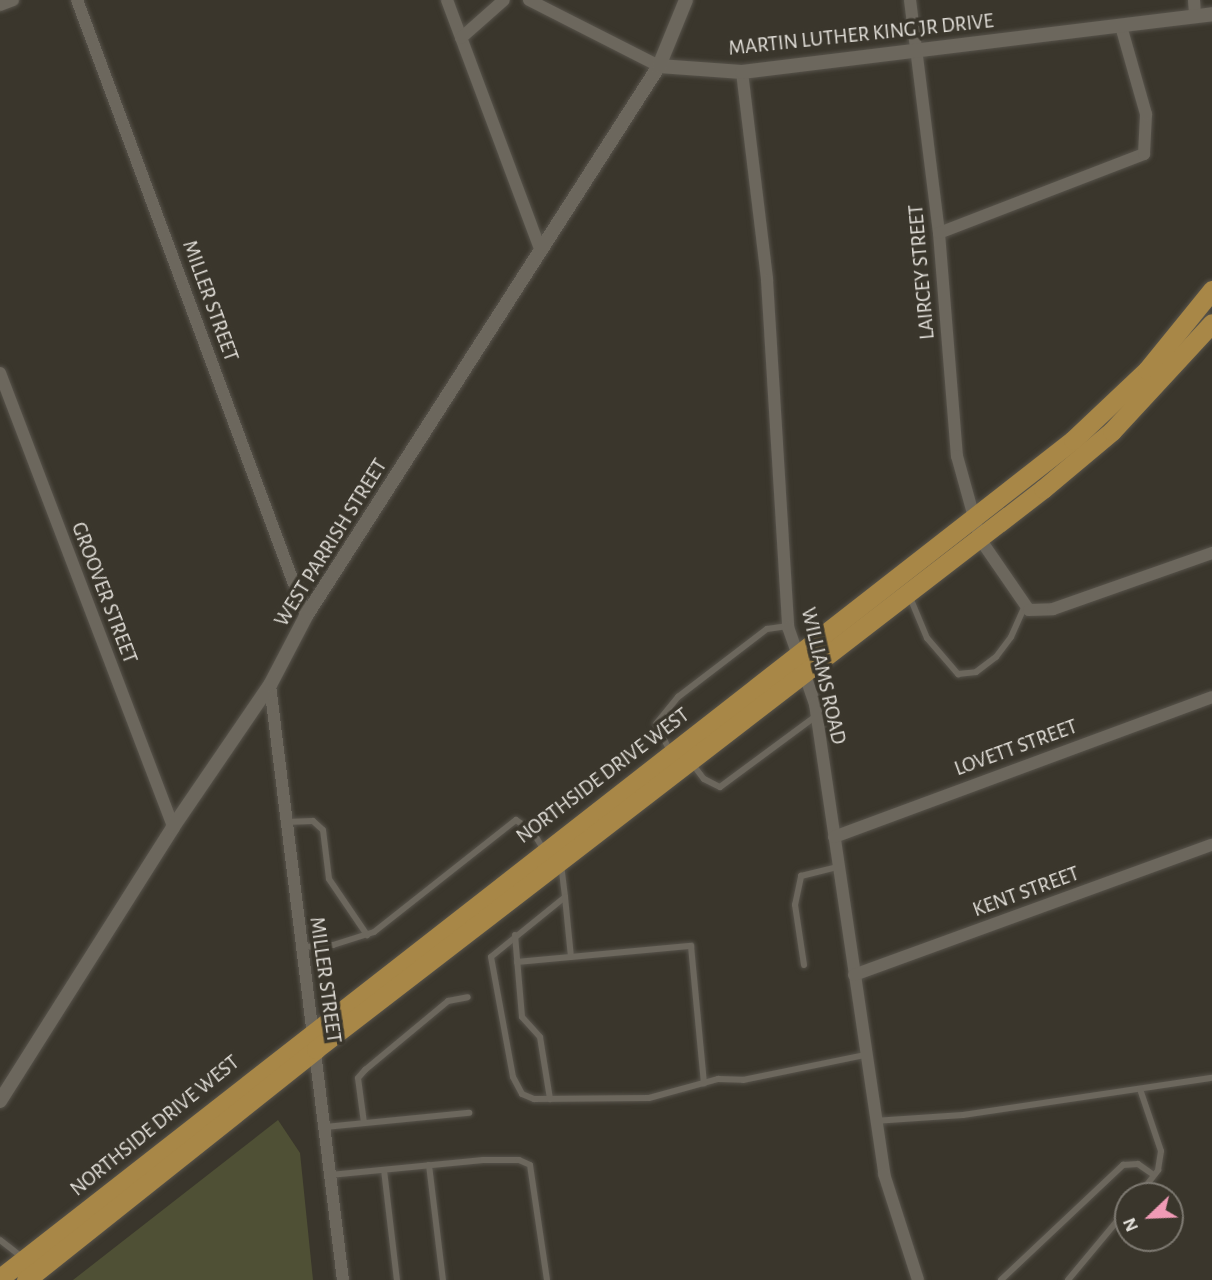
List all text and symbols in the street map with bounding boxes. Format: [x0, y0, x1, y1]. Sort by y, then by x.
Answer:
street label: MARTIN LUTHER KING JR DRIVE [727, 9, 995, 61]
street label: LAIRCEY STREET [904, 203, 940, 341]
street label: MILLER STREET [176, 237, 244, 365]
street label: WEST PARRISH STREET [269, 455, 393, 631]
street label: GROOVER STREET [65, 519, 143, 667]
street label: WILLIAMS ROAD [795, 605, 851, 747]
street label: NORTHSIDE DRIVE WEST [511, 703, 695, 849]
street label: LOVETT STREET [951, 714, 1081, 782]
street label: KENT STREET [969, 861, 1083, 923]
street label: MILLER STREET [304, 915, 346, 1045]
street label: NORTHSIDE DRIVE WEST [65, 1050, 245, 1202]
north arrow [1114, 1182, 1184, 1252]
text: N [1120, 1215, 1142, 1234]

